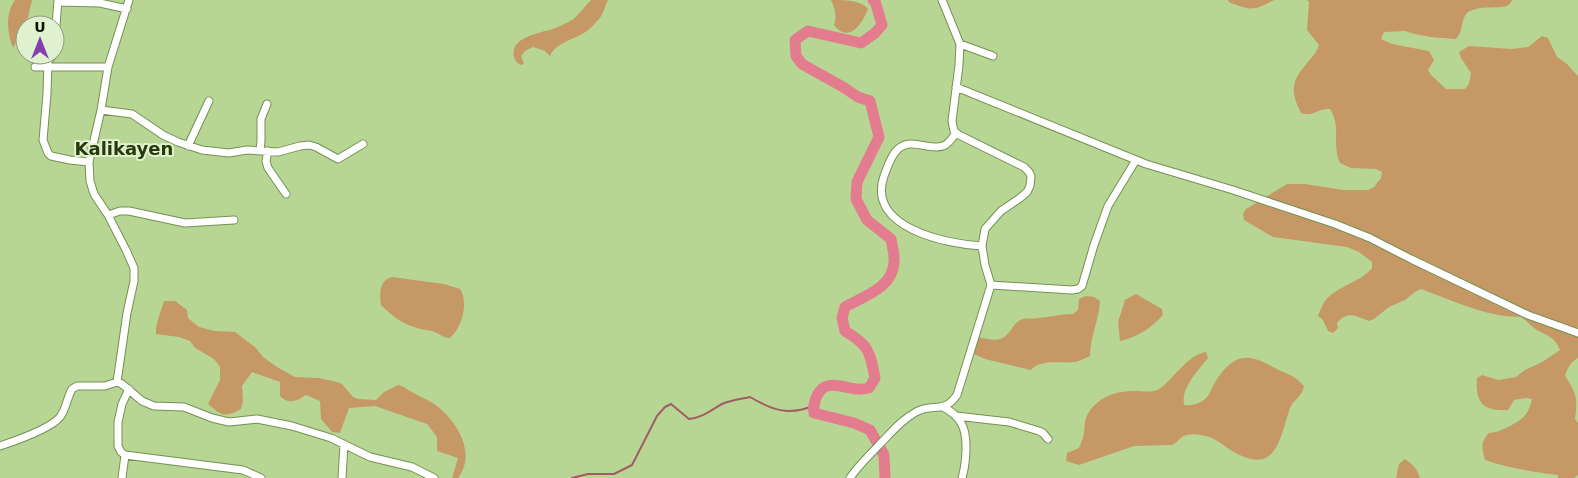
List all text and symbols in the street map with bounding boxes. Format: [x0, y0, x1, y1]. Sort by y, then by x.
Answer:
north arrow [15, 15, 65, 65]
text: U [34, 19, 46, 35]
district label: Kalikayen [75, 138, 173, 159]

